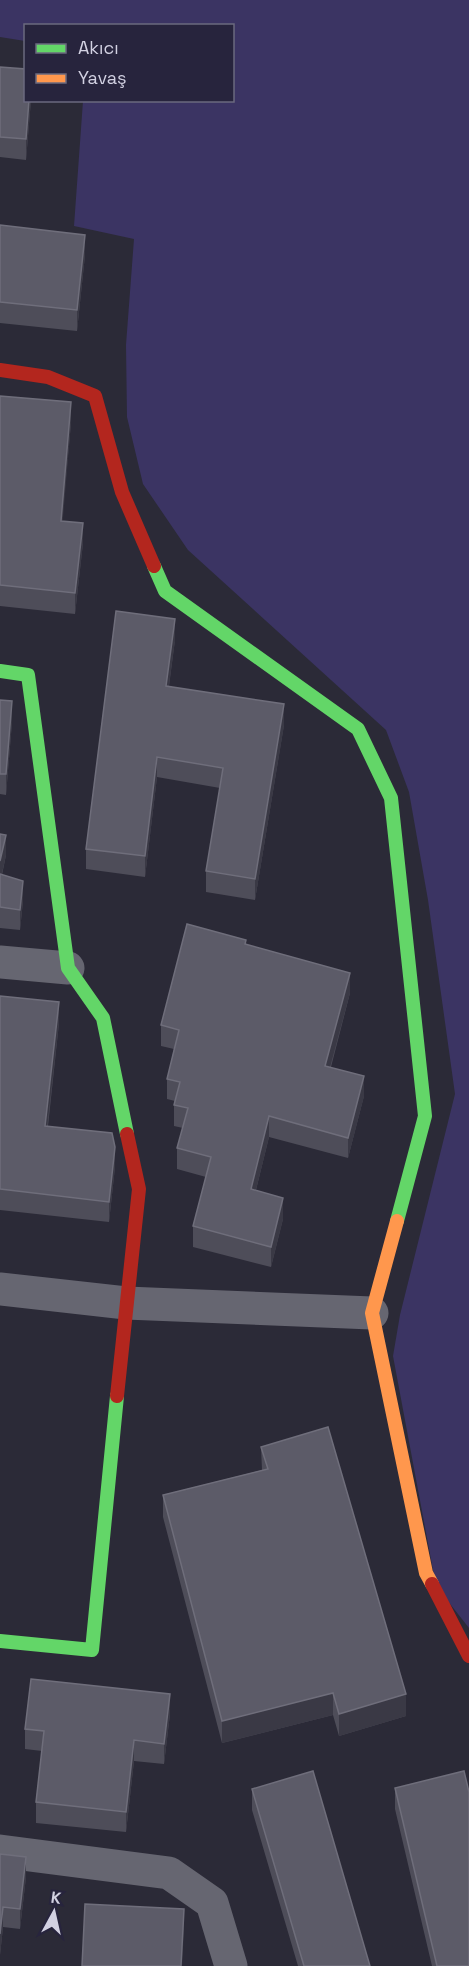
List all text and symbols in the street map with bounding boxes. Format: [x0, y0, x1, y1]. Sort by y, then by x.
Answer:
legend [24, 24, 234, 102]
text: Akıcı [78, 36, 119, 59]
text: Yavaş [78, 66, 127, 89]
north arrow [24, 1882, 84, 1942]
text: K [50, 1887, 62, 1909]

